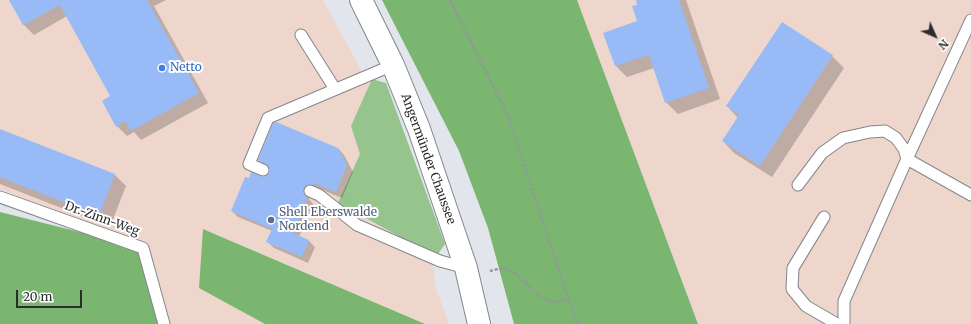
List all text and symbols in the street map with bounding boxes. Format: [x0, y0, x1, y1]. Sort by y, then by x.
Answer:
north arrow [915, 16, 955, 56]
text: N [935, 36, 952, 53]
place label: Netto [170, 61, 202, 75]
marker: Netto [157, 63, 167, 73]
street label: Angermünder Chaussee [398, 92, 458, 226]
street label: Dr.-Zinn-Weg [63, 199, 141, 239]
place label: Shell Eberswalde Nordend [279, 206, 377, 234]
marker: Shell Eberswalde Nordend [266, 215, 276, 225]
scale bar [18, 282, 84, 308]
text: 20 m [23, 289, 52, 304]

